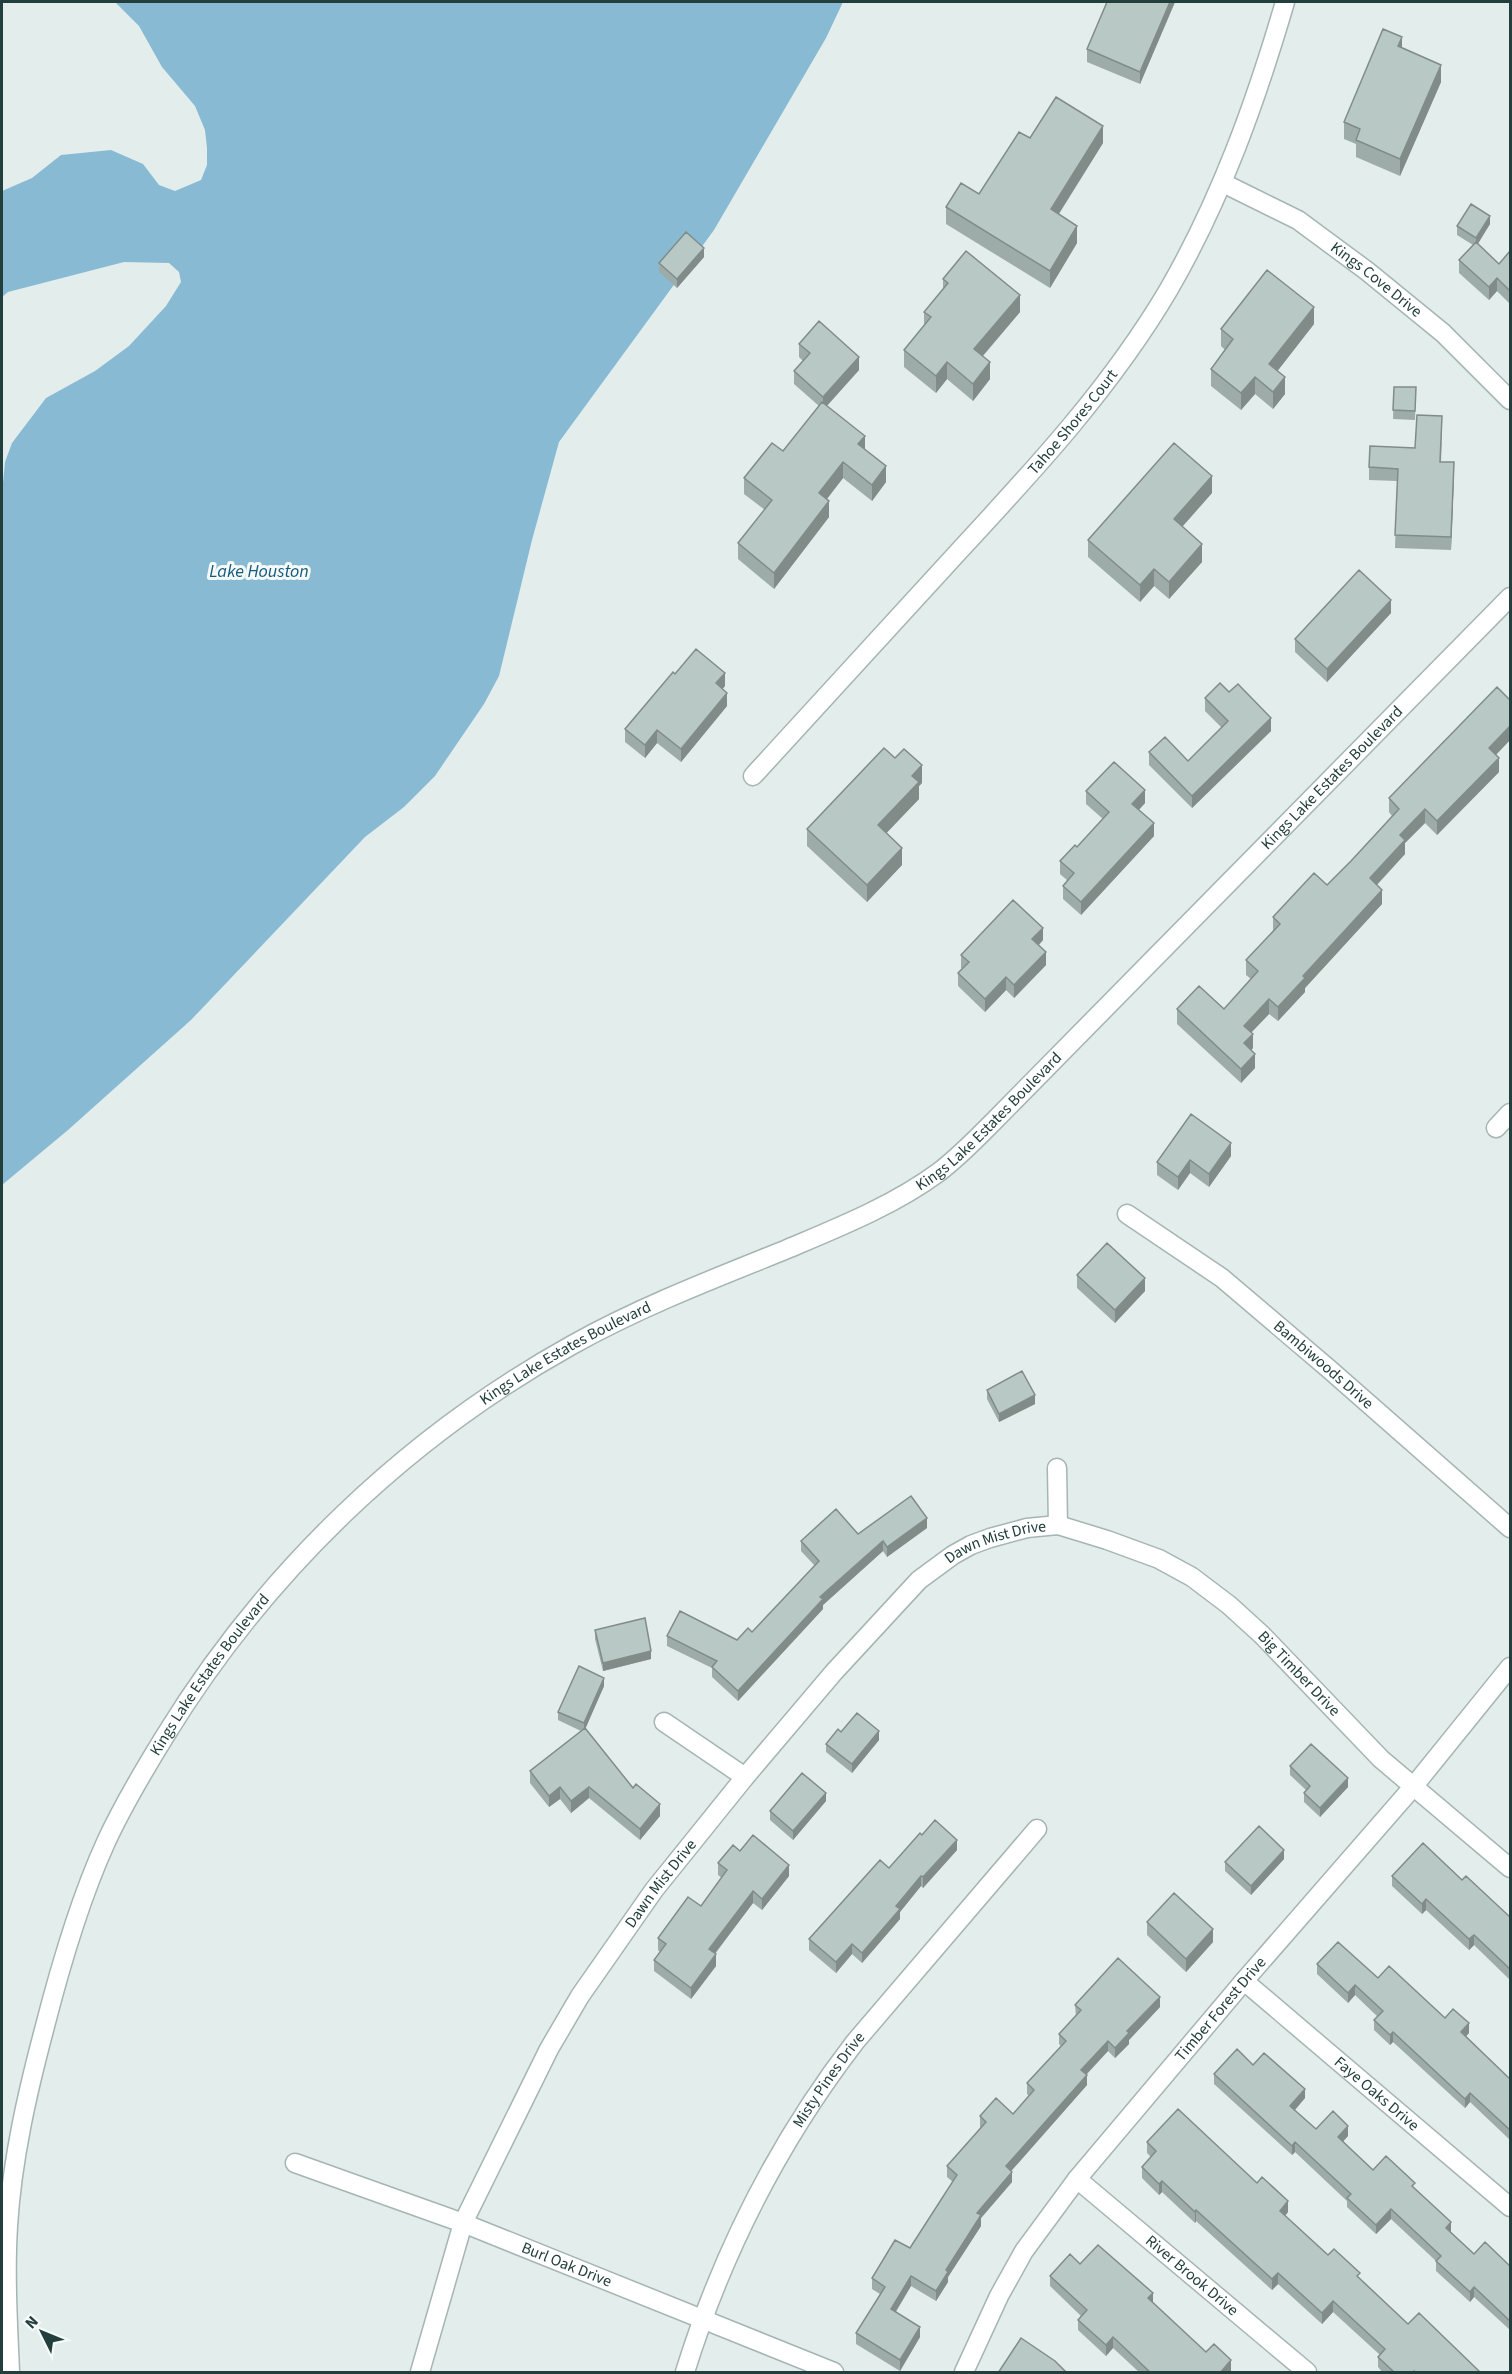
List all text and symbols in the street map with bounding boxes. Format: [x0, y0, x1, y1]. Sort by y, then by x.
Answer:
street label: Kings Cove Drive [1326, 237, 1427, 323]
street label: Tahoe Shores Court [1023, 364, 1123, 480]
water label: Lake Houston [209, 559, 309, 584]
street label: Kings Lake Estates Boulevard [1256, 701, 1408, 855]
street label: Kings Lake Estates Boulevard [911, 1047, 1067, 1196]
street label: Kings Lake Estates Boulevard [475, 1296, 654, 1410]
street label: Bambiwoods Drive [1269, 1315, 1378, 1414]
street label: Dawn Mist Drive [940, 1515, 1047, 1569]
street label: Kings Lake Estates Boulevard [145, 1589, 275, 1760]
street label: Big Timber Drive [1253, 1626, 1345, 1721]
street label: Dawn Mist Drive [620, 1834, 702, 1933]
street label: Timber Forest Drive [1170, 1952, 1271, 2066]
street label: Misty Pines Drive [788, 2027, 870, 2132]
street label: Faye Oaks Drive [1329, 2051, 1424, 2136]
street label: River Brook Drive [1141, 2230, 1243, 2321]
street label: Burl Oak Drive [518, 2237, 615, 2293]
north arrow [12, 2302, 72, 2362]
text: N [20, 2311, 43, 2334]

